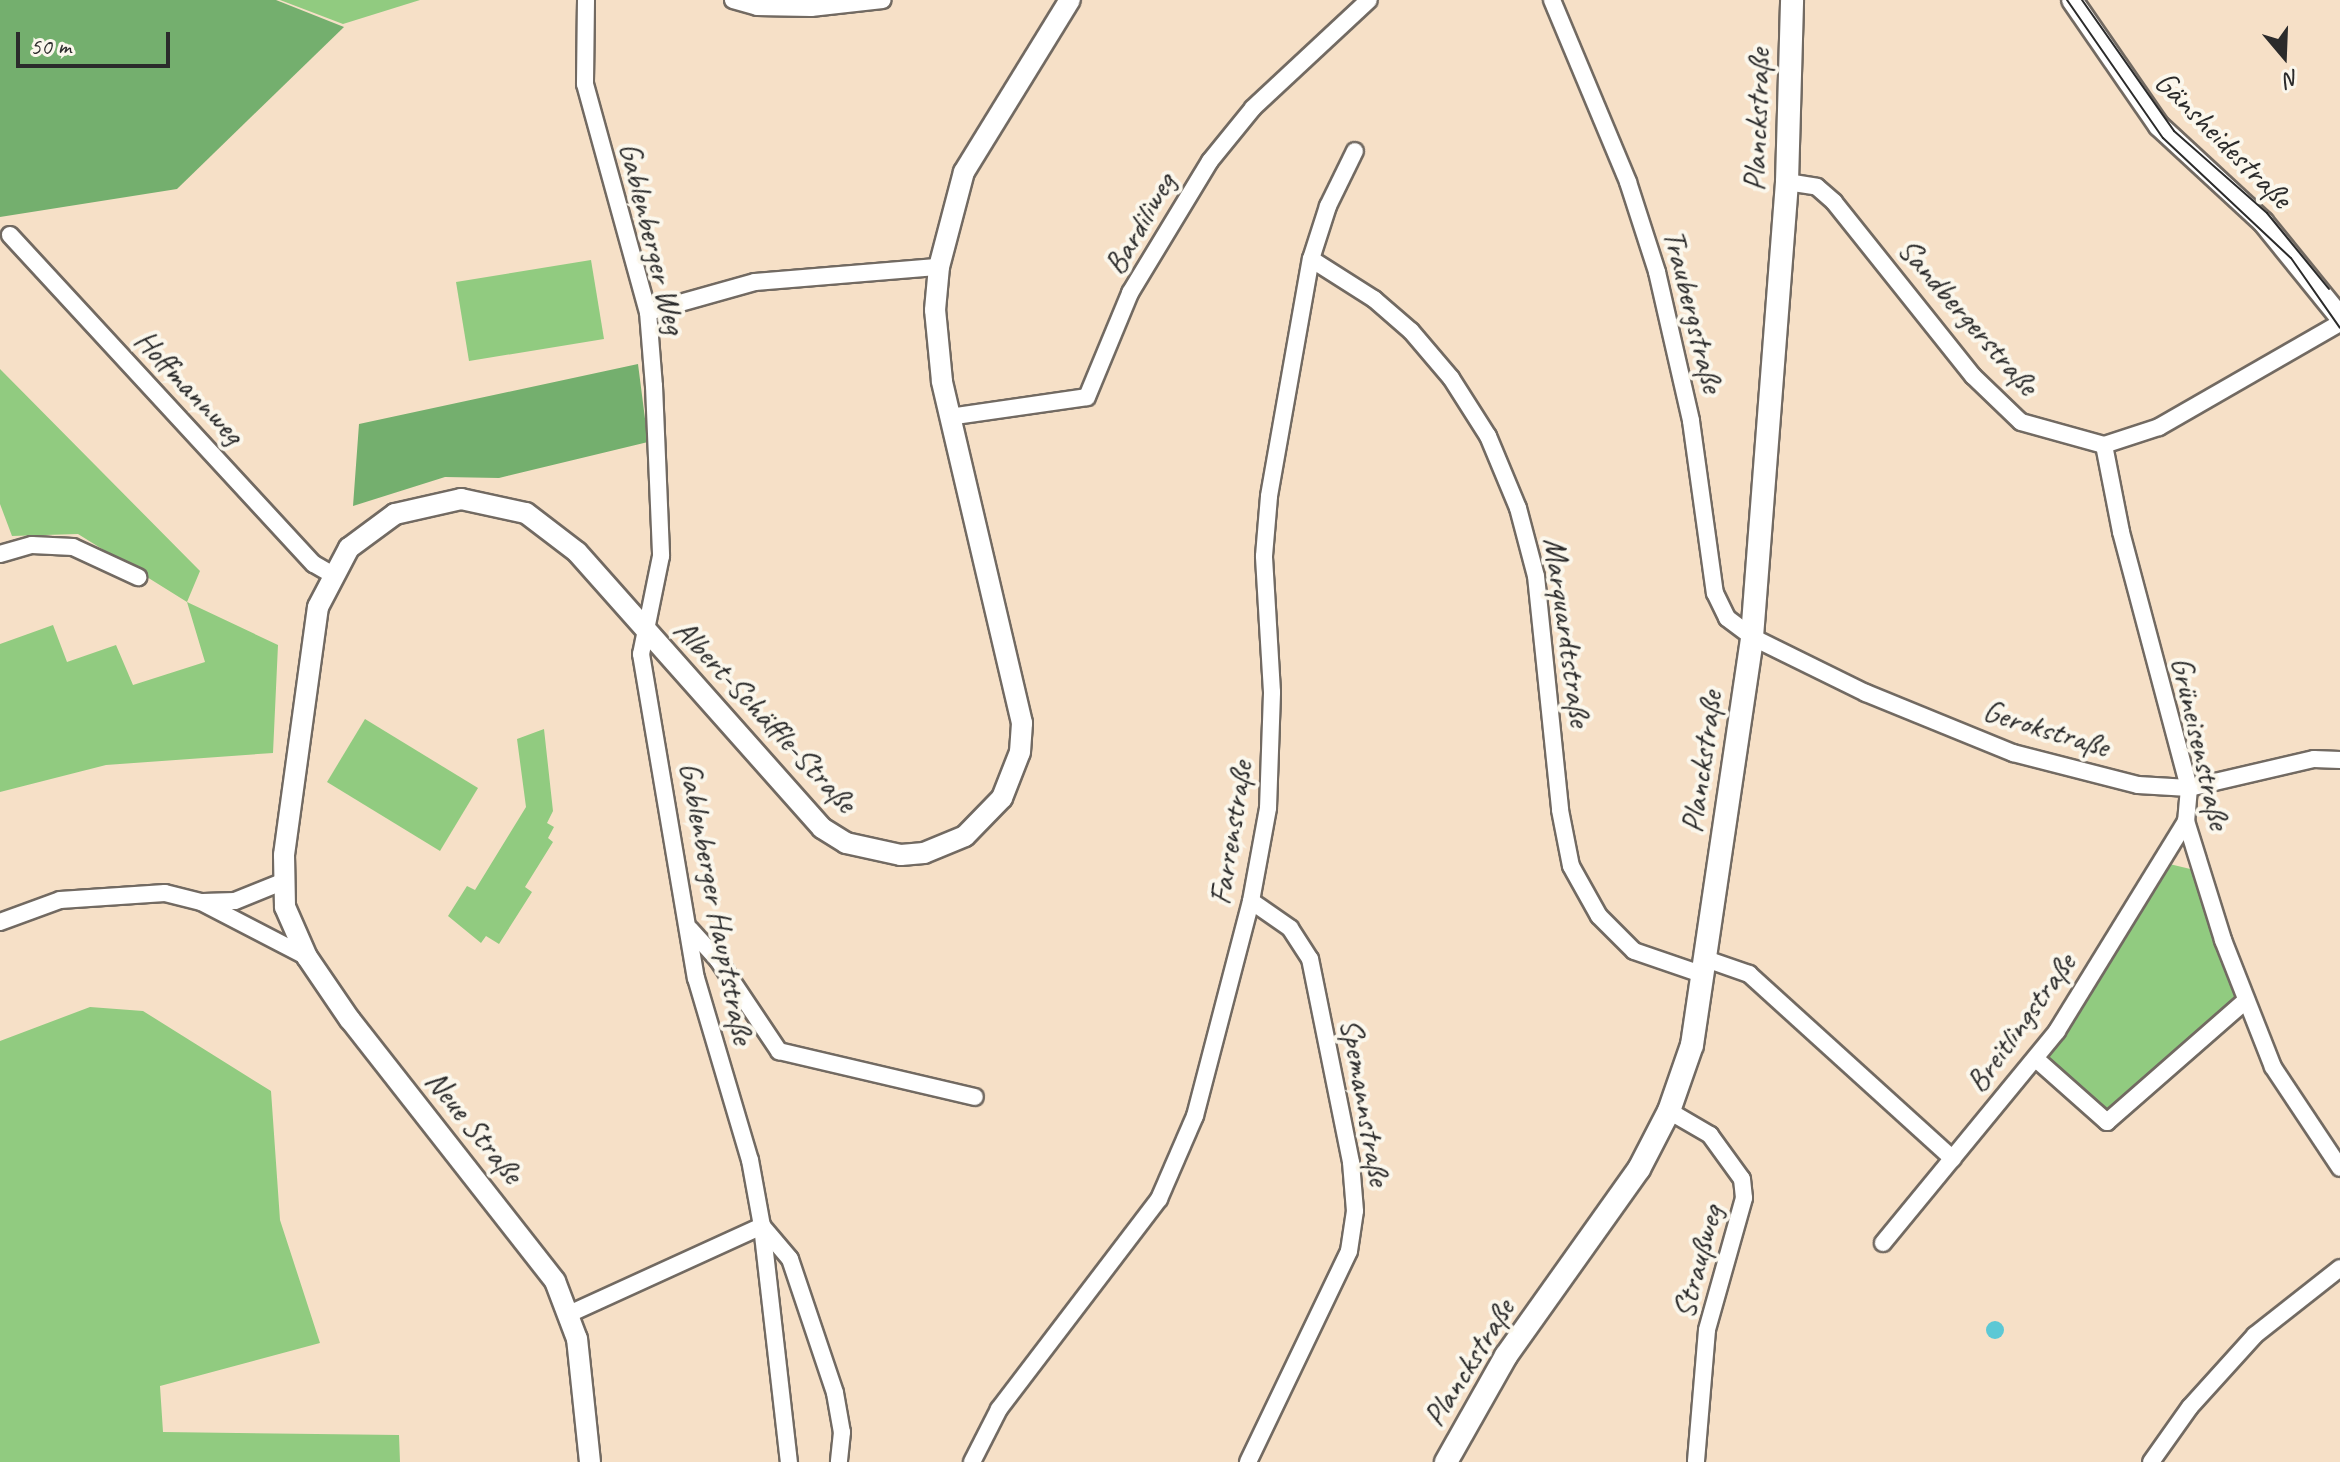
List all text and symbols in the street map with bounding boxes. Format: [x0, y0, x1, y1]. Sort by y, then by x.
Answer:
scale bar [20, 16, 174, 66]
north arrow [2244, 16, 2324, 96]
text: 50 m [30, 31, 71, 61]
street label: Planckstraße [1735, 48, 1779, 192]
street label: Gänsheidestraße [2146, 63, 2300, 217]
text: N [2281, 63, 2303, 94]
street label: Gablenberger Weg [610, 138, 694, 338]
street label: Bardiliweg [1096, 167, 1184, 281]
street label: Traubergstraße [1654, 226, 1732, 396]
street label: Sandbergerstraße [1889, 231, 2047, 403]
street label: Hoffmannweg [126, 322, 252, 452]
street label: Marquardtstraße [1535, 535, 1599, 729]
street label: Albert-Schäffle-Straße [665, 611, 865, 821]
street label: Grüneisenstraße [2162, 653, 2238, 833]
street label: Planckstraße [1673, 689, 1731, 835]
street label: Gerokstraße [1978, 692, 2114, 766]
street label: Gablenberger Hauptstraße [670, 759, 762, 1047]
street label: Farrenstraße [1201, 759, 1261, 907]
street label: Breitlingstraße [1958, 946, 2084, 1100]
street label: Spemannstraße [1331, 1016, 1399, 1188]
street label: Neue Straße [417, 1062, 531, 1192]
street label: Straußweg [1665, 1201, 1731, 1323]
street label: Planckstraße [1415, 1292, 1523, 1434]

